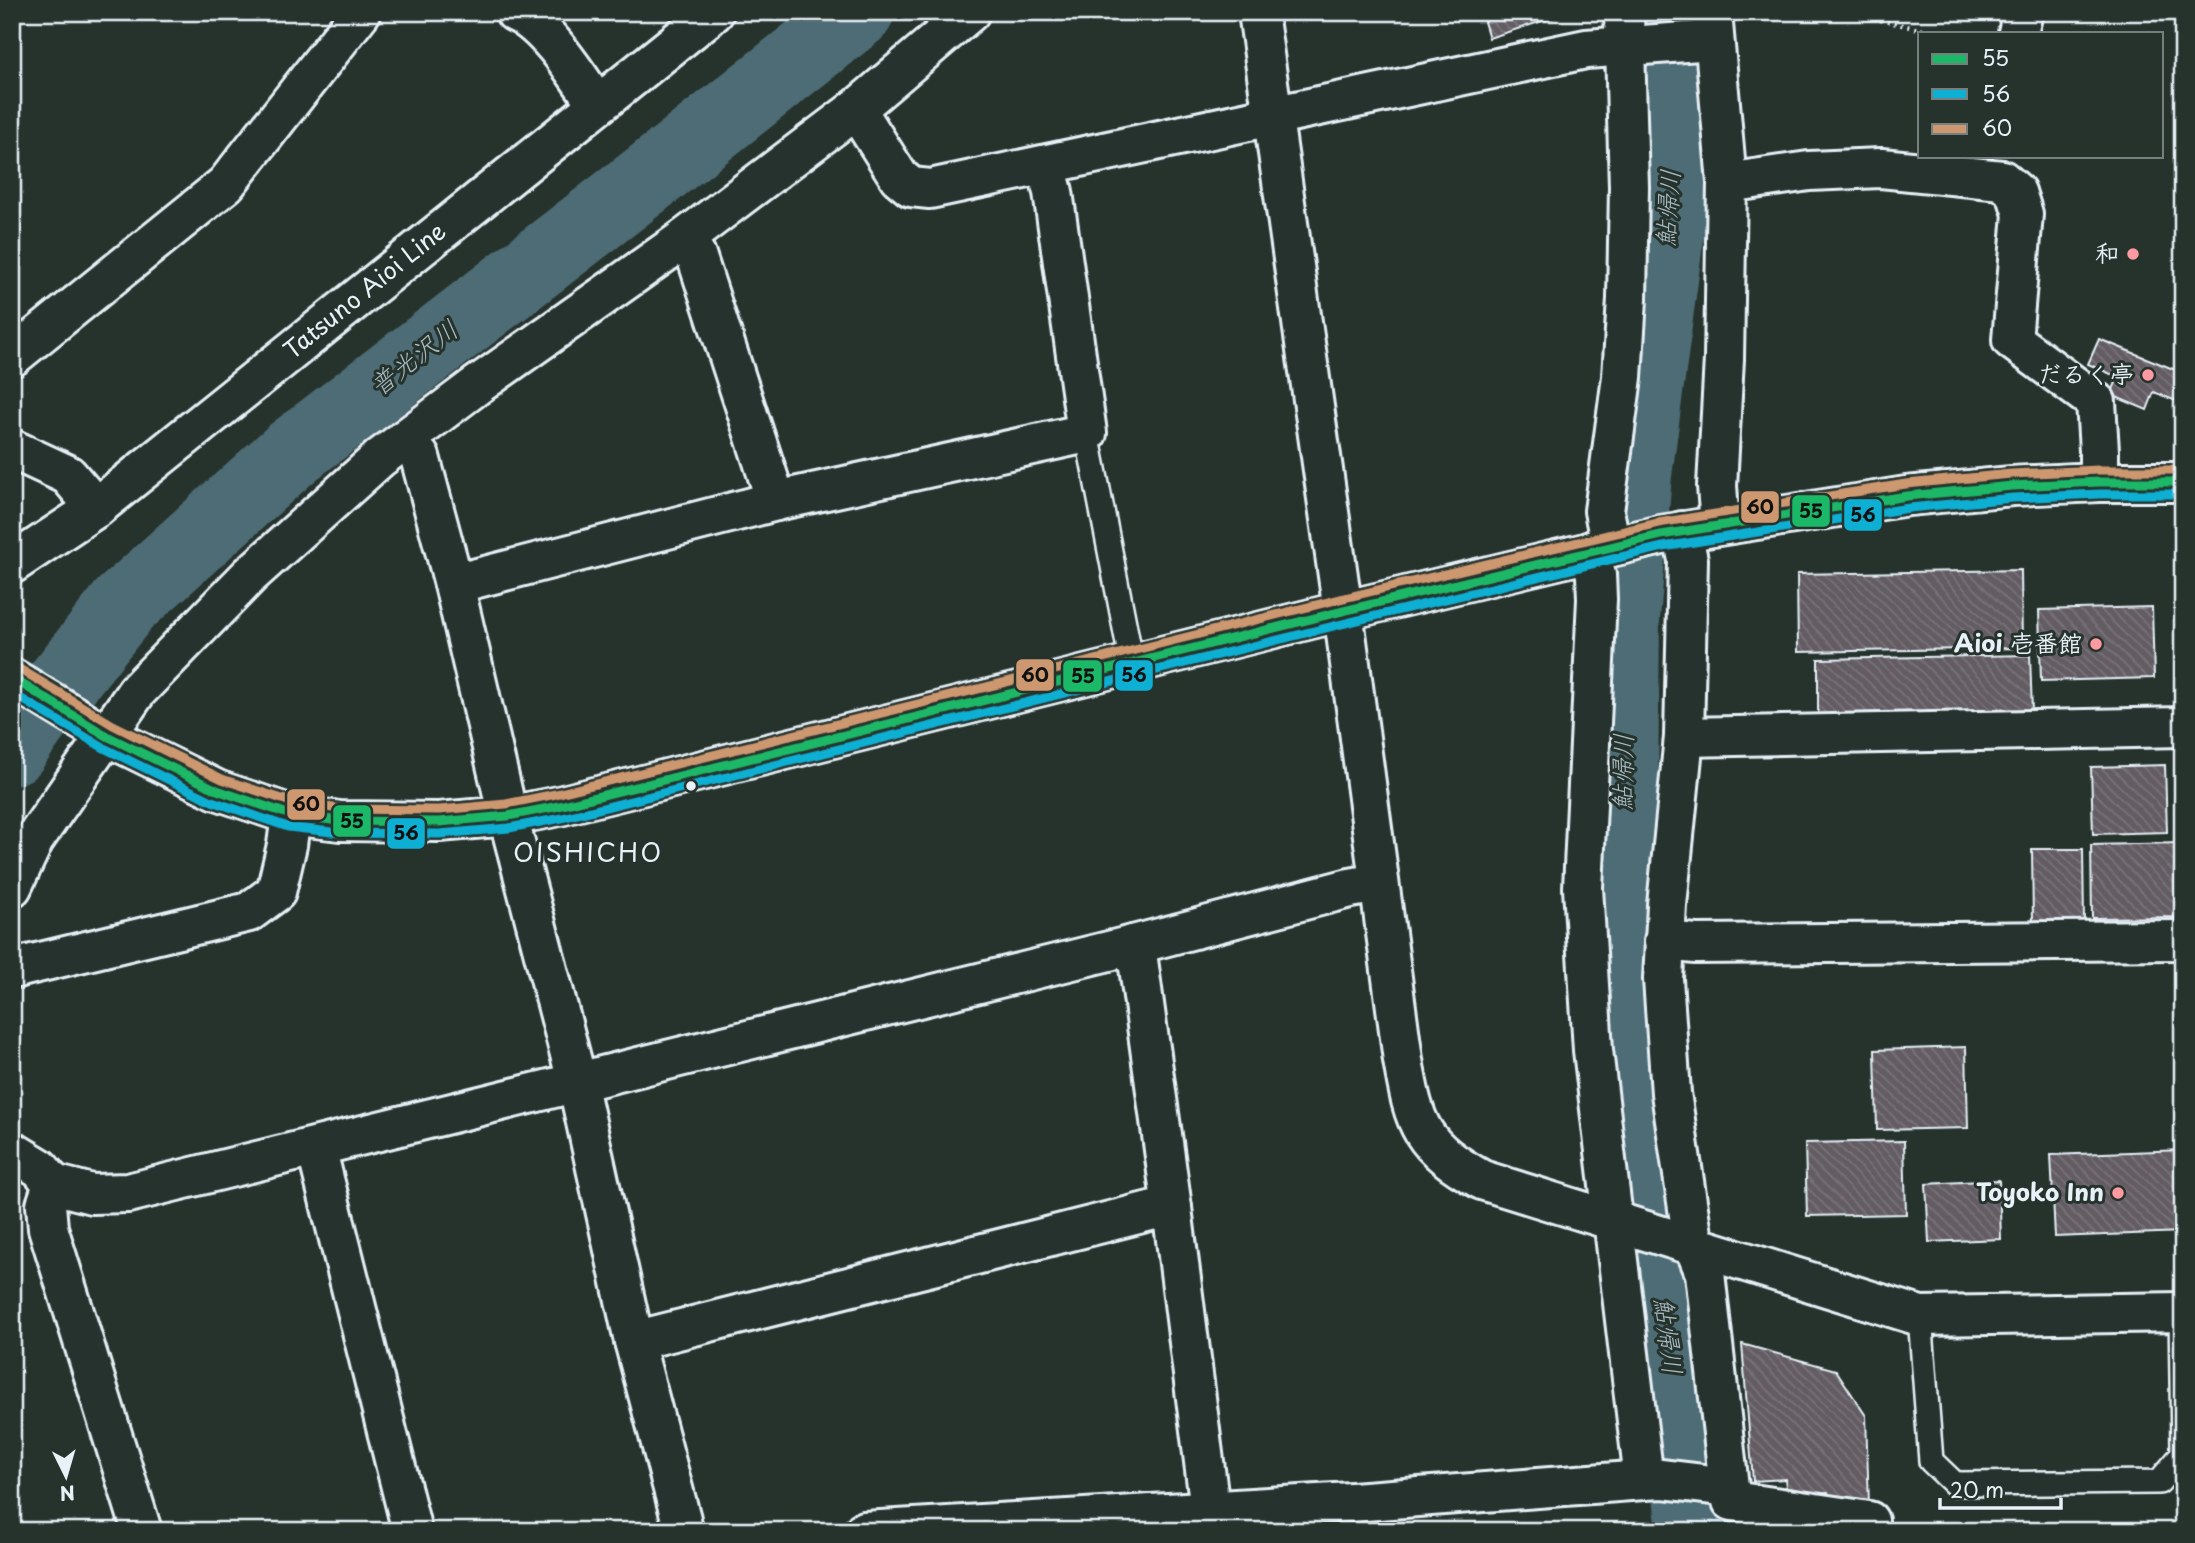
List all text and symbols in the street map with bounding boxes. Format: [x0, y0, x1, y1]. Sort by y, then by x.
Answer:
legend [1918, 32, 2164, 158]
text: 55 [1982, 41, 2009, 73]
text: 56 [1982, 77, 2010, 109]
text: 60 [1982, 111, 2012, 143]
water label: 鮎帰川 [1644, 168, 1689, 248]
street label: Tatsuno Aioi Line [275, 212, 453, 366]
place label: 和 [2095, 234, 2119, 270]
marker: 和 [2125, 246, 2141, 262]
water label: 普光沢川 [360, 309, 466, 404]
place label: だるく亭 [2038, 355, 2134, 391]
marker: だるく亭 [2140, 367, 2156, 383]
line badge: 60 [1740, 490, 1780, 524]
text: 60 [1746, 492, 1774, 520]
line badge: 55 [1791, 494, 1831, 528]
text: 55 [1799, 496, 1823, 524]
line badge: 56 [1843, 498, 1883, 532]
text: 56 [1850, 500, 1876, 528]
place label: Aioi 壱番館 [1954, 624, 2082, 660]
marker: Aioi 壱番館 [2088, 636, 2104, 652]
line badge: 60 [1015, 658, 1055, 692]
line badge: 55 [1062, 659, 1103, 693]
line badge: 56 [1114, 659, 1154, 692]
text: 60 [1021, 660, 1049, 688]
text: 56 [1121, 660, 1147, 688]
text: 55 [1071, 661, 1095, 689]
water label: 鮎帰川 [1601, 733, 1642, 811]
unlabelled marker [684, 779, 698, 793]
line badge: 60 [286, 788, 326, 821]
text: 60 [292, 789, 320, 817]
line badge: 55 [332, 804, 372, 838]
text: 55 [340, 806, 364, 834]
line badge: 56 [386, 817, 426, 850]
text: 56 [393, 818, 419, 846]
district label: OISHICHO [513, 832, 663, 871]
place label: Toyoko Inn [1976, 1173, 2104, 1209]
marker: Toyoko Inn [2110, 1185, 2126, 1201]
water label: 鮎帰川 [1645, 1295, 1694, 1377]
north arrow [32, 1442, 102, 1512]
scale bar [1940, 1466, 2060, 1510]
text: 20 m [1950, 1473, 2004, 1505]
text: N [59, 1479, 76, 1509]

